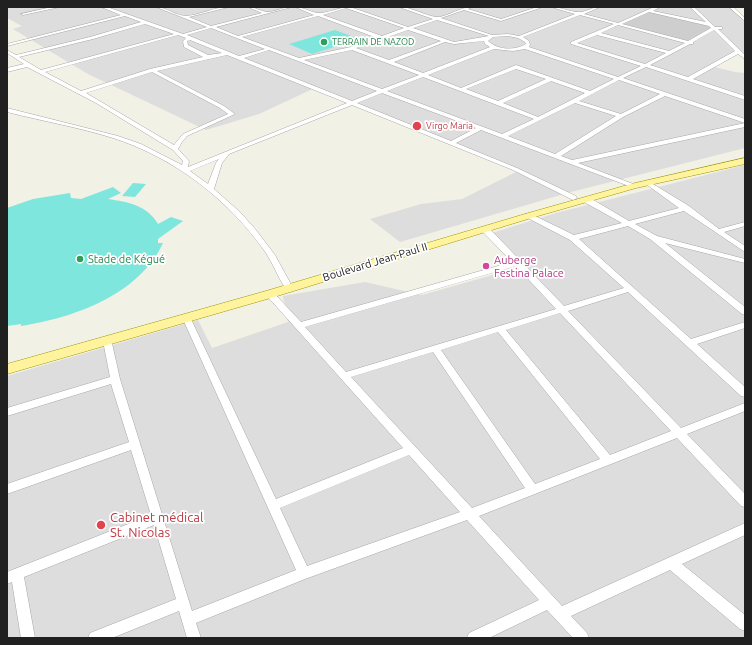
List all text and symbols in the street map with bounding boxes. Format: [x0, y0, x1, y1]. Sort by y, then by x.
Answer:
marker: TERRAIN DE NAZOD [319, 37, 329, 47]
place label: TERRAIN DE NAZOD [332, 37, 414, 47]
marker: Virgo Maria [411, 120, 423, 132]
place label: Virgo Maria [426, 121, 473, 131]
street label: Boulevard Jean-Paul II [321, 240, 429, 284]
place label: Stade de Kégué [88, 252, 165, 266]
place label: Auberge Festina Palace [494, 253, 564, 279]
marker: Stade de Kégué [75, 254, 85, 264]
marker: Auberge Festina Palace [481, 261, 491, 271]
place label: Cabinet médical St. Nicolas [110, 510, 203, 541]
marker: Cabinet médical St. Nicolas [95, 519, 107, 531]

